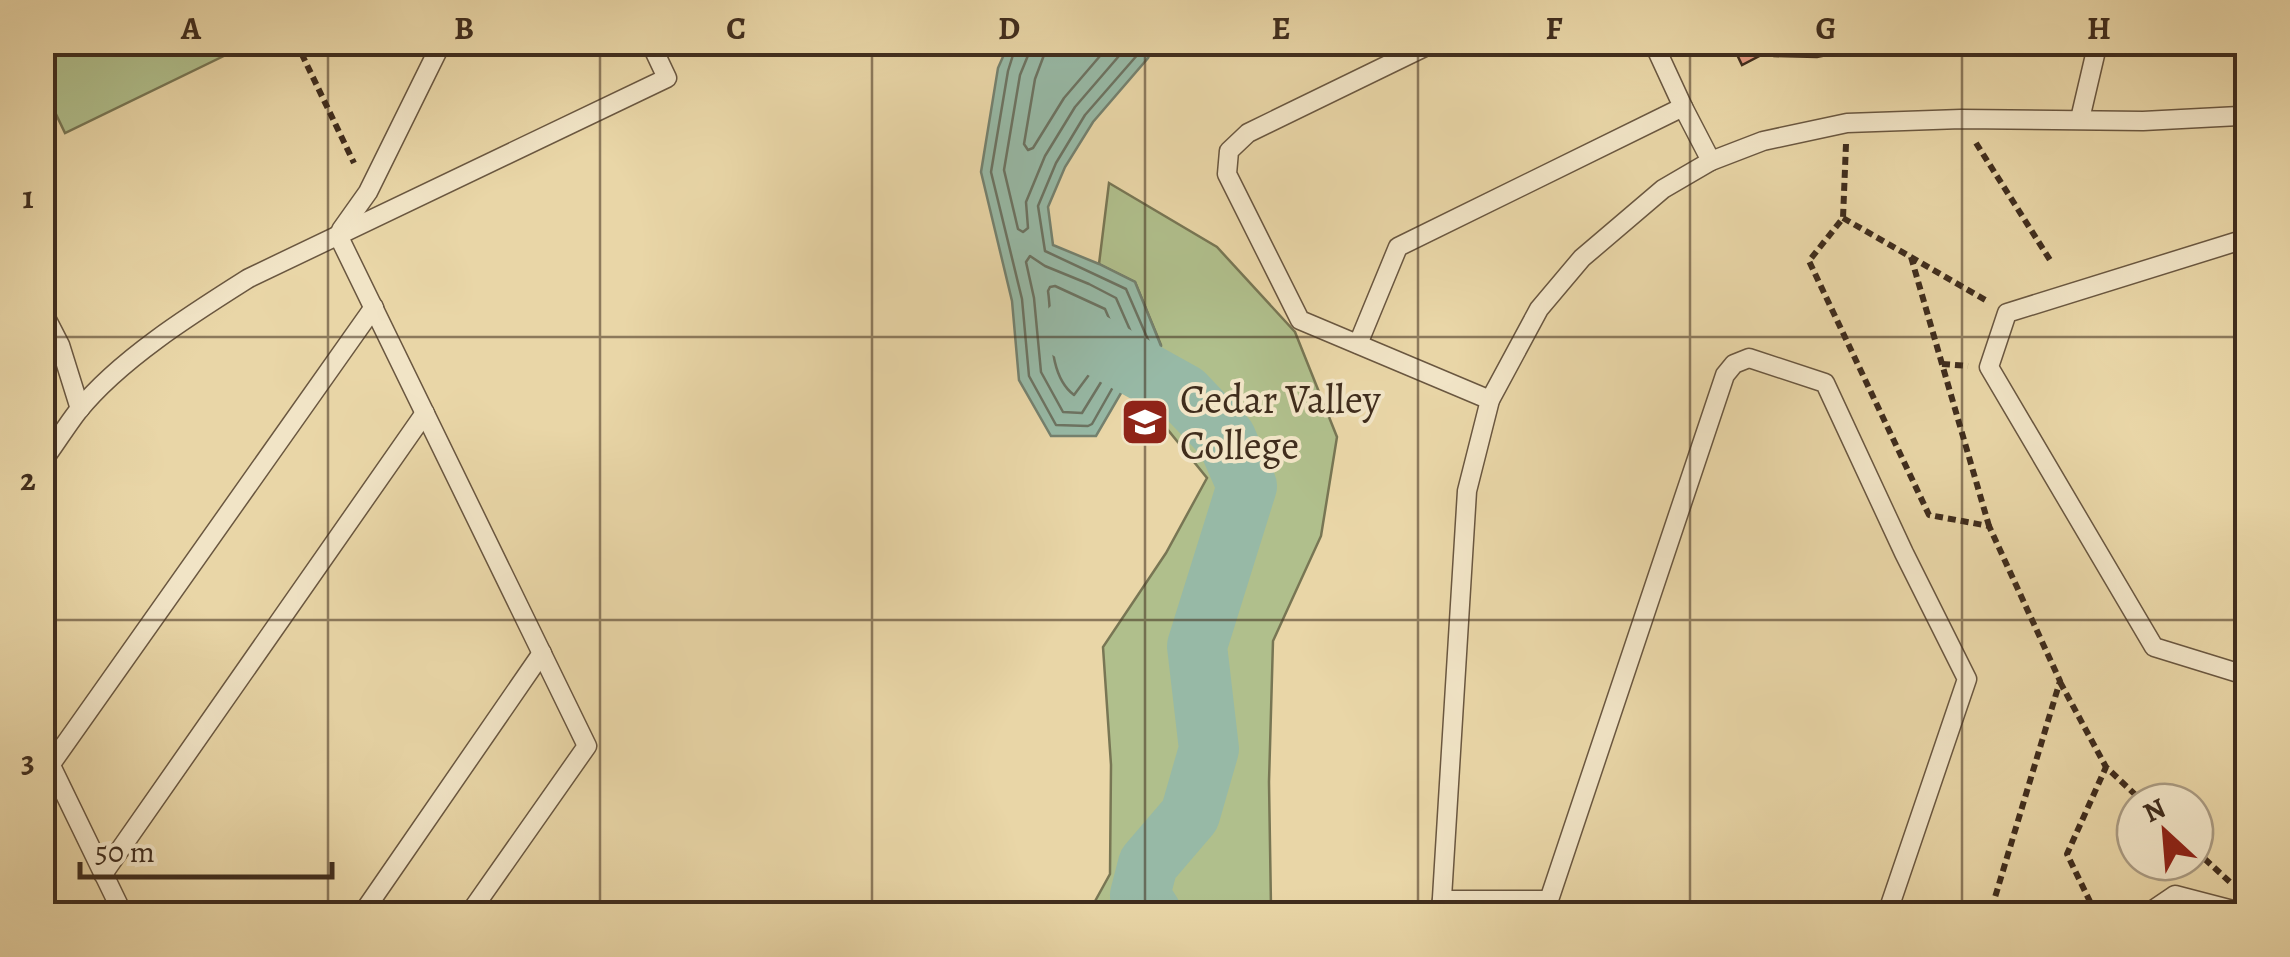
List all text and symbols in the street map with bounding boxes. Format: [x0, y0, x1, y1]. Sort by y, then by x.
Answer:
text: A [180, 6, 202, 50]
text: B [454, 6, 474, 50]
text: C [726, 6, 746, 50]
text: D [998, 6, 1020, 50]
text: E [1271, 6, 1291, 50]
text: F [1546, 6, 1563, 50]
text: G [1816, 6, 1836, 50]
text: H [2087, 6, 2111, 50]
text: 1 [22, 175, 34, 219]
place label: Cedar Valley College [1180, 372, 1382, 473]
school or university icon: Cedar Valley College [1119, 396, 1171, 448]
text: 2 [20, 457, 36, 501]
text: 3 [21, 739, 35, 783]
north arrow [2115, 782, 2215, 882]
text: N [2137, 789, 2172, 832]
scale bar [80, 817, 332, 879]
text: 50 m [95, 832, 155, 872]

